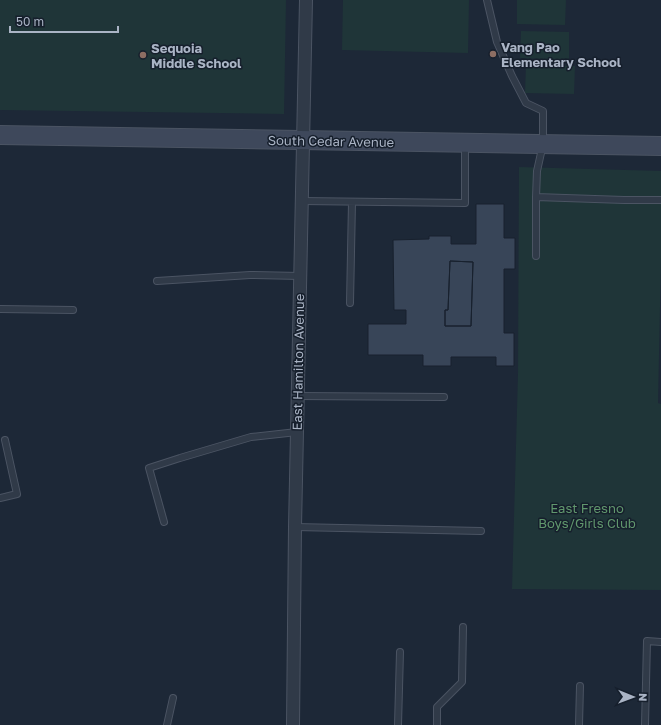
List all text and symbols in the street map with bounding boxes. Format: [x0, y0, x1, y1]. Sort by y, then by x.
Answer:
scale bar [10, 8, 118, 34]
text: 50 m [16, 14, 44, 29]
place label: Vang Pao Elementary School [501, 39, 622, 70]
place label: Sequoia Middle School [151, 40, 242, 71]
marker: Vang Pao Elementary School [488, 49, 498, 59]
marker: Sequoia Middle School [138, 50, 148, 60]
street label: South Cedar Avenue [268, 132, 394, 150]
street label: East Hamilton Avenue [289, 294, 307, 430]
park label: East Fresno Boys/Girls Club [538, 500, 636, 531]
north arrow [613, 677, 653, 717]
text: N [637, 693, 650, 701]

